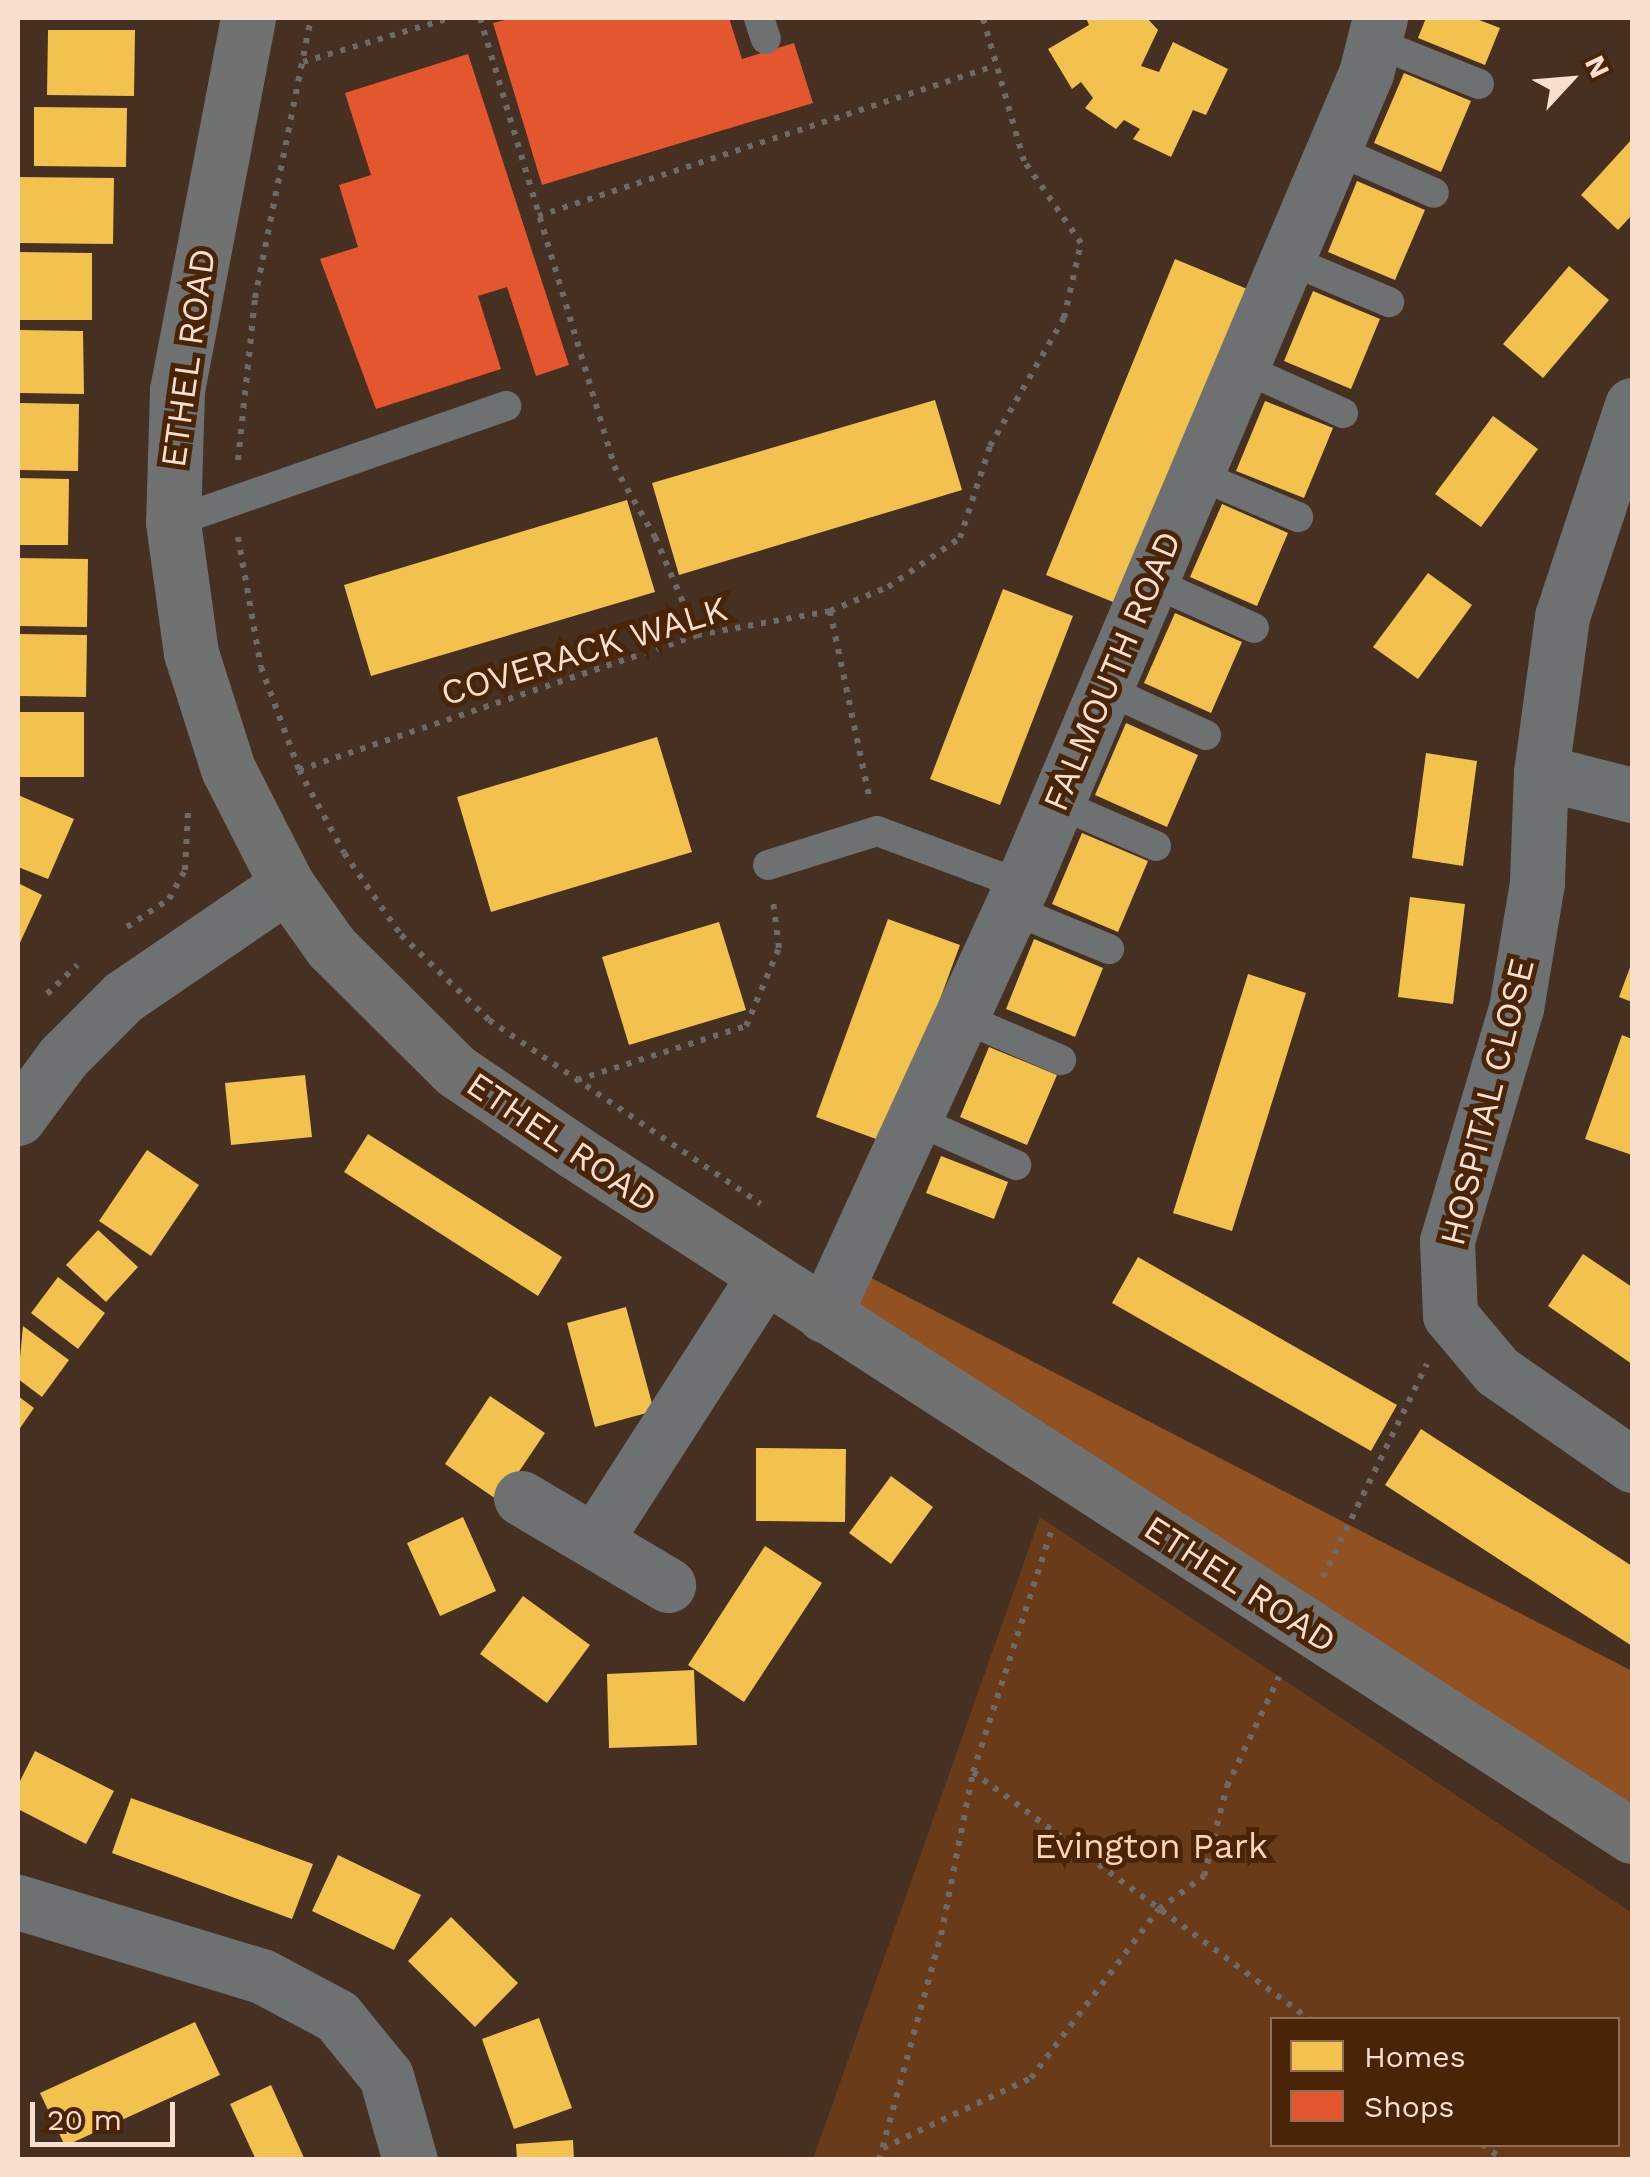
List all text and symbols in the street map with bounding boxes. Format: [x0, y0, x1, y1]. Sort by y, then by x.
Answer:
north arrow [1520, 30, 1620, 130]
text: N [1578, 50, 1617, 83]
street label: ETHEL ROAD [152, 246, 224, 470]
street label: FALMOUTH ROAD [1034, 525, 1190, 817]
street label: COVERACK WALK [435, 587, 733, 715]
street label: HOSPITAL CLOSE [1431, 954, 1543, 1250]
street label: ETHEL ROAD [459, 1063, 665, 1221]
street label: ETHEL ROAD [1136, 1506, 1344, 1662]
park label: Evington Park [1034, 1825, 1268, 1867]
legend [1270, 2017, 1620, 2147]
text: Homes [1364, 2039, 1466, 2074]
scale bar [35, 2082, 180, 2144]
text: Shops [1364, 2089, 1454, 2124]
text: 20 m [47, 2102, 122, 2137]

